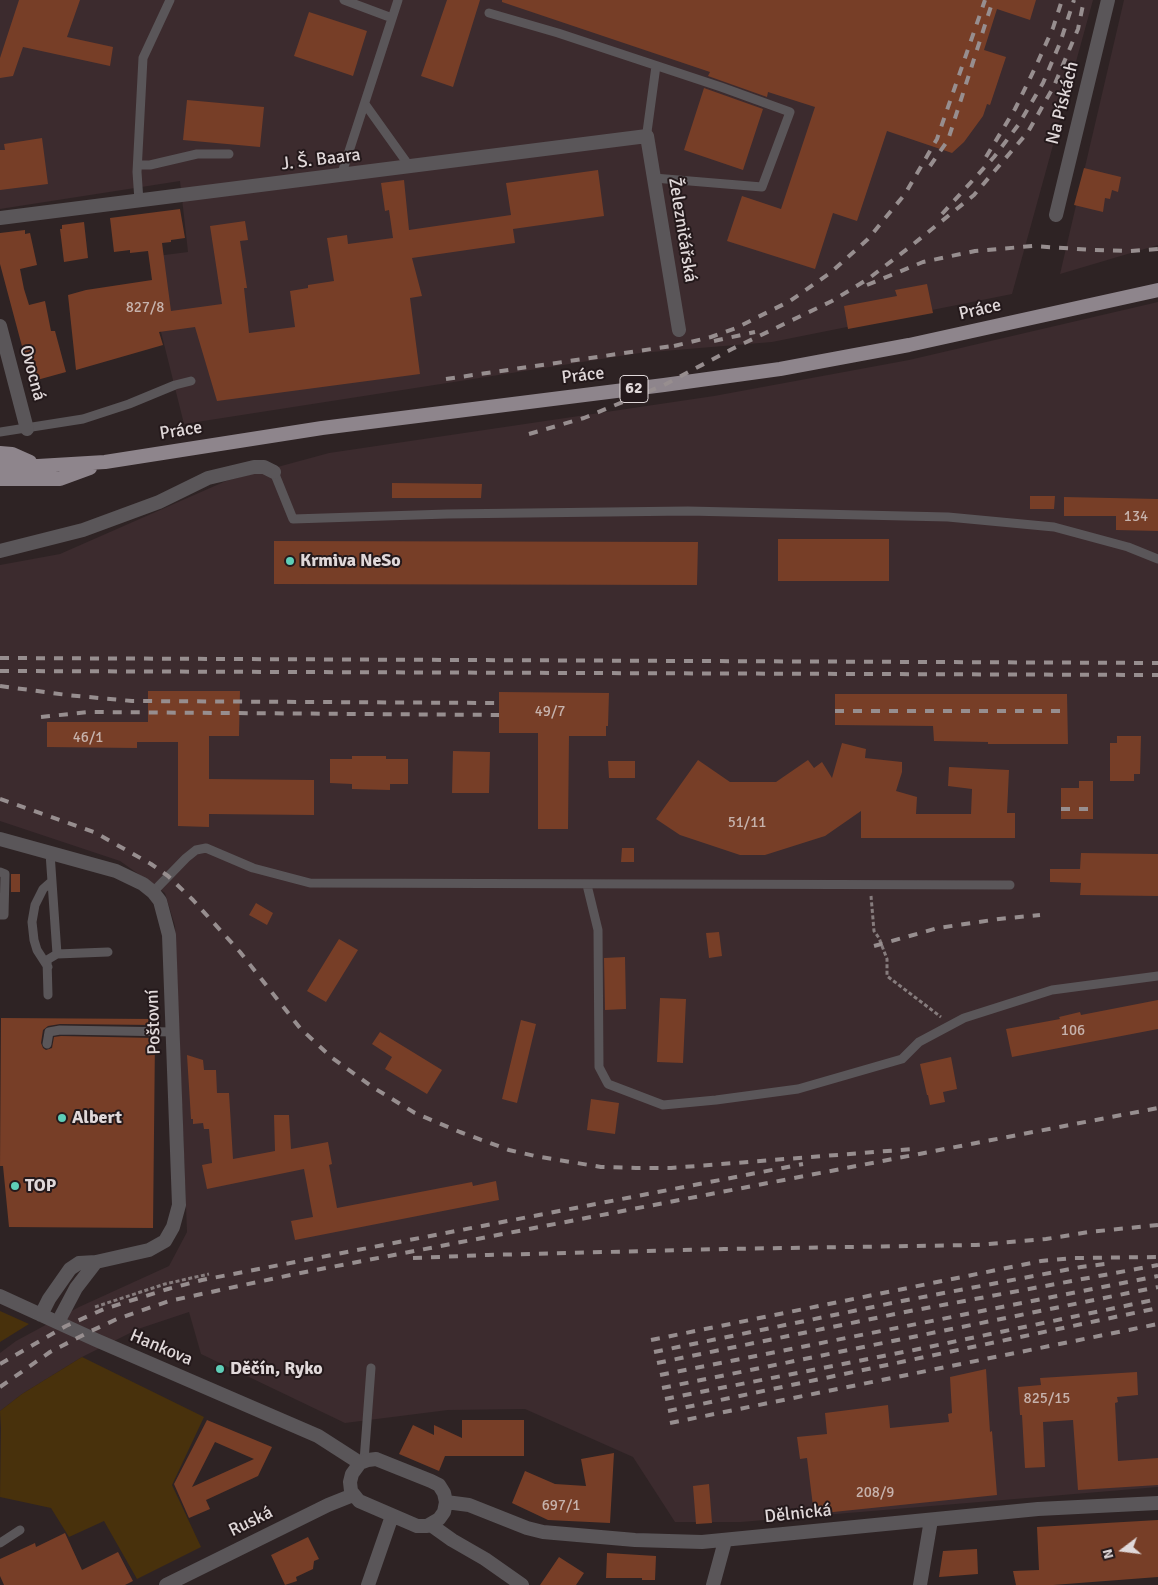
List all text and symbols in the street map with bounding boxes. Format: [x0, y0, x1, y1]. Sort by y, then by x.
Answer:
street label: Na Pískách [1042, 59, 1084, 147]
street label: J. Š. Baara [280, 144, 362, 176]
street label: Železničářská [663, 176, 701, 284]
street label: Práce [957, 295, 1003, 325]
house number: 827/8 [126, 299, 164, 317]
street label: Ovocná [14, 343, 50, 403]
street label: Práce [560, 363, 606, 389]
road number: 62 [620, 376, 648, 402]
street label: Práce [158, 417, 204, 445]
house number: 134 [1124, 508, 1148, 526]
place label: Krmiva NeSo [300, 550, 401, 572]
marker: Krmiva NeSo [284, 555, 296, 567]
house number: 49/7 [535, 703, 565, 721]
house number: 46/1 [73, 729, 103, 747]
house number: 51/11 [728, 814, 766, 832]
street label: Poštovní [142, 989, 166, 1055]
house number: 106 [1061, 1022, 1085, 1040]
place label: Albert [72, 1107, 122, 1129]
marker: Albert [56, 1112, 68, 1124]
place label: TOP [25, 1175, 56, 1197]
marker: TOP [9, 1180, 21, 1192]
street label: Hankova [126, 1325, 196, 1371]
place label: Děčín, Ryko [230, 1358, 323, 1380]
marker: Děčín, Ryko [214, 1363, 226, 1375]
house number: 825/15 [1024, 1390, 1070, 1408]
house number: 208/9 [856, 1484, 894, 1502]
house number: 697/1 [542, 1497, 580, 1515]
street label: Dělnická [763, 1500, 833, 1528]
street label: Ruská [225, 1502, 277, 1542]
north arrow [1098, 1525, 1148, 1575]
text: N [1099, 1547, 1118, 1561]

